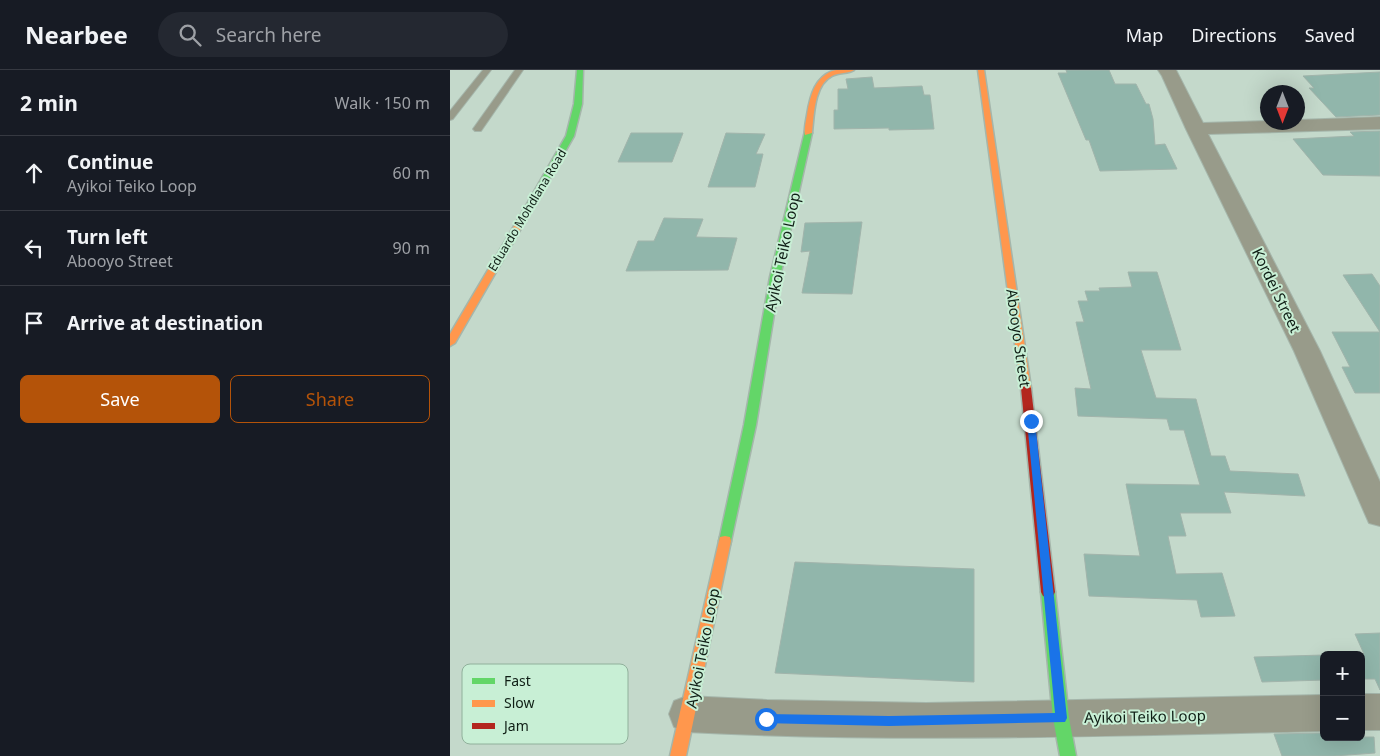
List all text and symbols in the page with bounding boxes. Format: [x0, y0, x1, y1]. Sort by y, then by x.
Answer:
search box [158, 12, 508, 57]
text: Nearbee [25, 18, 128, 51]
icon: search [176, 21, 204, 49]
text: Search here [216, 22, 322, 48]
text: Map [1126, 23, 1163, 47]
text: Directions [1191, 23, 1277, 47]
text: Saved [1305, 23, 1355, 47]
north arrow [1260, 85, 1305, 130]
text: 2 min [20, 89, 78, 117]
text: Walk · 150 m [335, 92, 430, 114]
street label: Eduardo Mohdlana Road [484, 146, 570, 274]
text: Continue [67, 149, 153, 175]
icon: ahead [20, 159, 48, 187]
text: 60 m [393, 162, 430, 184]
text: Ayikoi Teiko Loop [67, 175, 197, 197]
street label: Ayikoi Teiko Loop [760, 190, 804, 314]
text: Turn left [67, 224, 148, 250]
icon: left [20, 234, 48, 262]
text: 90 m [393, 237, 430, 259]
street label: Kordei Street [1248, 244, 1306, 336]
text: Abooyo Street [67, 250, 173, 272]
street label: Abooyo Street [1002, 288, 1036, 389]
icon: arrive [20, 309, 48, 337]
text: Arrive at destination [67, 310, 263, 336]
button: Save [20, 375, 220, 423]
button: Share [230, 375, 430, 423]
route end [1020, 410, 1043, 433]
street label: Ayikoi Teiko Loop [681, 586, 723, 710]
map controls [1320, 651, 1365, 741]
button: + [1320, 651, 1365, 696]
legend [462, 664, 628, 744]
text: Fast [504, 671, 531, 690]
text: Slow [504, 693, 535, 712]
button: − [1320, 696, 1365, 741]
street label: Ayikoi Teiko Loop [1084, 705, 1206, 727]
route start [755, 708, 778, 731]
text: Jam [502, 716, 529, 735]

